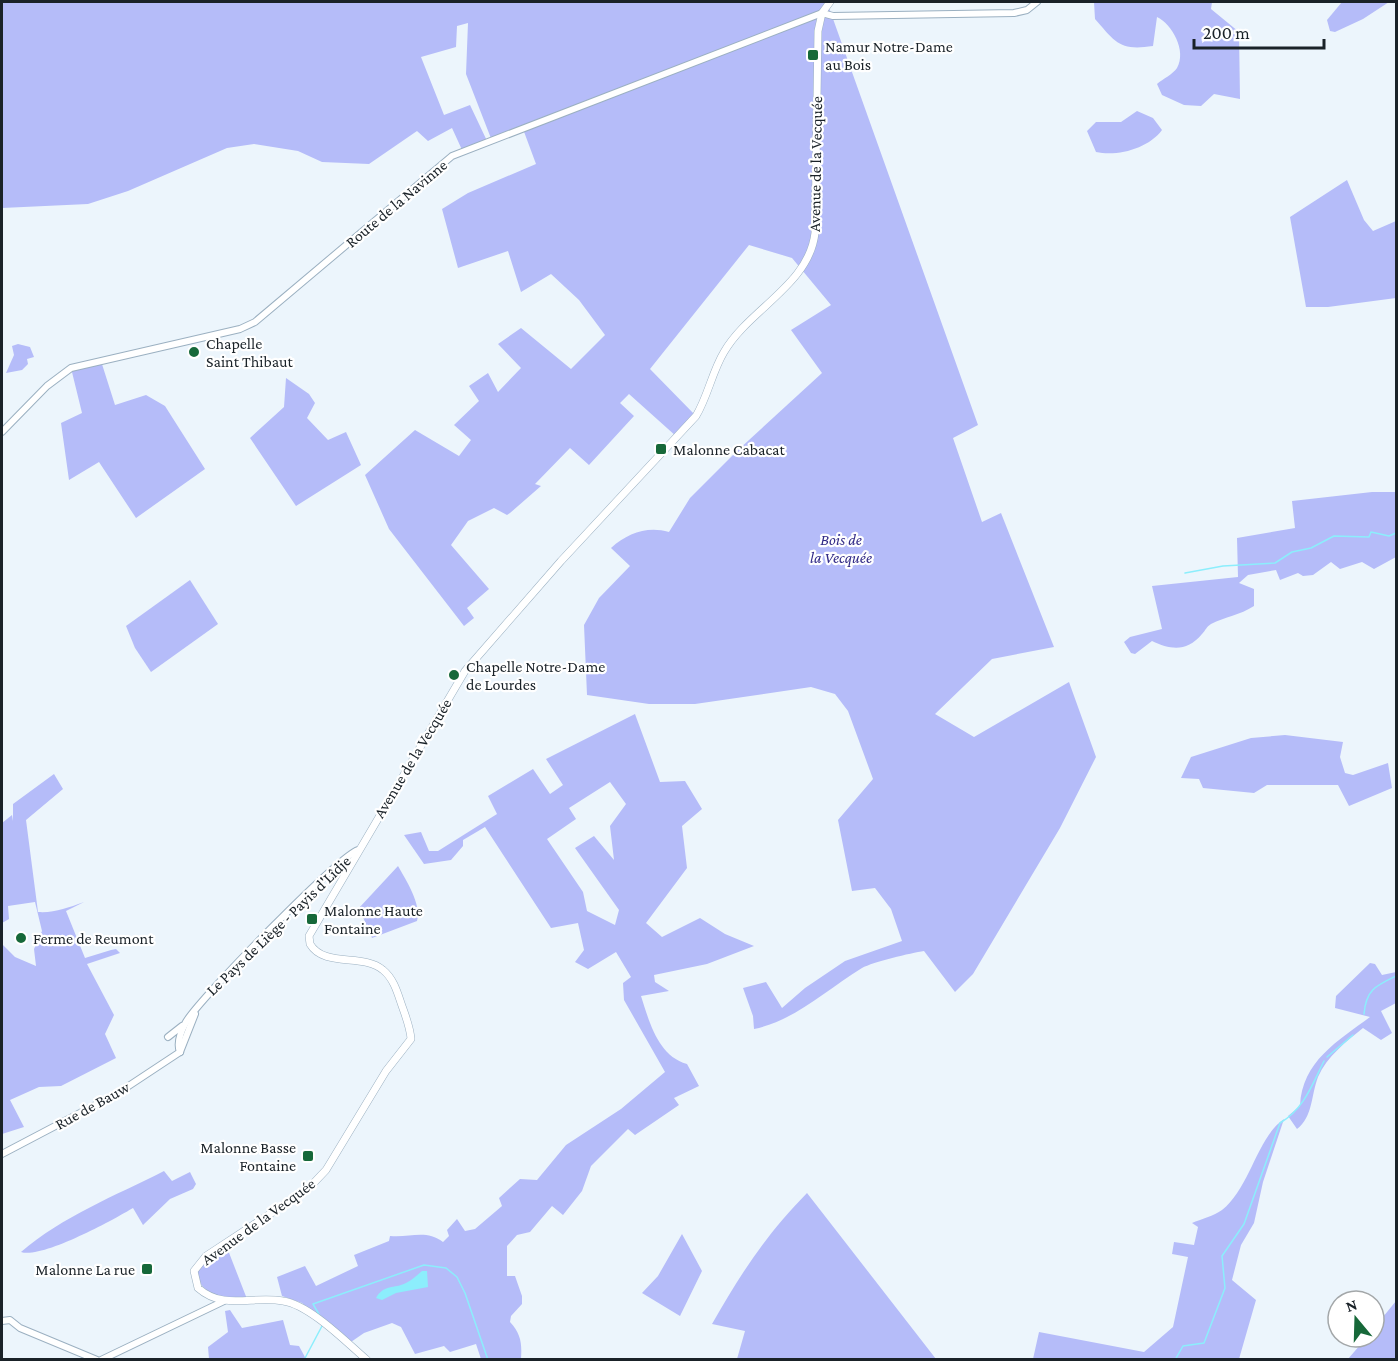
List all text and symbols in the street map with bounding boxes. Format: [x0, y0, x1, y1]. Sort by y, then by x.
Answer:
scale bar [1194, 12, 1324, 50]
text: 200 m [1203, 23, 1250, 43]
place label: Namur Notre-Dame au Bois [825, 38, 953, 73]
marker: Namur Notre-Dame au Bois [806, 48, 820, 62]
street label: Avenue de la Vecquée [806, 96, 826, 232]
street label: Route de la Navinne [342, 156, 450, 251]
place label: Chapelle Saint Thibaut [206, 335, 294, 370]
marker: Chapelle Saint Thibaut [187, 345, 201, 359]
place label: Malonne Cabacat [673, 441, 785, 458]
marker: Malonne Cabacat [654, 442, 668, 456]
park label: Bois de la Vecquée [810, 531, 872, 567]
place label: Chapelle Notre-Dame de Lourdes [466, 658, 605, 693]
marker: Chapelle Notre-Dame de Lourdes [447, 668, 461, 682]
street label: Avenue de la Vecquée [370, 696, 456, 821]
street label: Le Pays de Liège - Payis d'Lîdje [203, 852, 355, 999]
place label: Malonne Haute Fontaine [324, 902, 423, 937]
marker: Malonne Haute Fontaine [305, 912, 319, 926]
place label: Ferme de Reumont [33, 930, 154, 947]
marker: Ferme de Reumont [14, 931, 28, 945]
street label: Rue de Bauw [52, 1078, 132, 1133]
place label: Malonne Basse Fontaine [200, 1139, 296, 1174]
marker: Malonne Basse Fontaine [301, 1149, 315, 1163]
street label: Avenue de la Vecquée [198, 1175, 319, 1269]
place label: Malonne La rue [35, 1261, 135, 1278]
marker: Malonne La rue [140, 1262, 154, 1276]
north arrow [1326, 1289, 1386, 1349]
text: N [1343, 1295, 1359, 1315]

